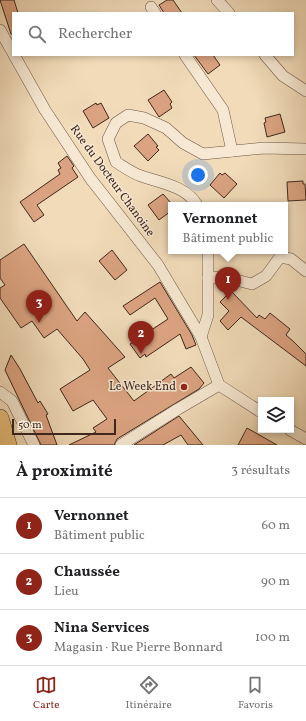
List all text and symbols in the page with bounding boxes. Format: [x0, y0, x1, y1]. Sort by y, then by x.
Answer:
search box [12, 12, 294, 56]
icon: search [26, 23, 48, 45]
text: Rechercher [58, 24, 132, 45]
street label: Rue du Docteur Chanoine [66, 122, 158, 240]
your location [188, 165, 208, 185]
popup [168, 202, 288, 254]
text: Vernonnet [183, 209, 257, 230]
text: Bâtiment public [183, 230, 273, 248]
pin: 1 [215, 267, 241, 300]
pin: 3 [26, 290, 52, 323]
pin: 2 [128, 321, 154, 354]
place label: Le Week End [109, 379, 176, 395]
marker: Le Week End [179, 382, 189, 392]
map controls [258, 397, 294, 433]
button: layers [258, 397, 294, 433]
scale bar [12, 417, 116, 436]
text: 50 m [18, 418, 42, 433]
text: À proximité [16, 460, 113, 483]
text: 3 résultats [231, 462, 290, 480]
text: Vernonnet [54, 506, 129, 527]
text: 1 [26, 517, 32, 535]
text: 60 m [262, 517, 290, 535]
text: Bâtiment public [54, 527, 145, 545]
text: Chaussée [54, 562, 120, 583]
text: 2 [26, 573, 32, 591]
text: 90 m [261, 573, 290, 591]
text: Lieu [54, 583, 79, 601]
text: Nina Services [54, 618, 149, 639]
text: 3 [26, 629, 32, 647]
text: 100 m [255, 629, 290, 647]
text: Magasin · Rue Pierre Bonnard [54, 639, 223, 657]
tab: Carte [33, 674, 59, 713]
tab: Itinéraire [126, 674, 172, 713]
tab: Favoris [238, 674, 273, 713]

